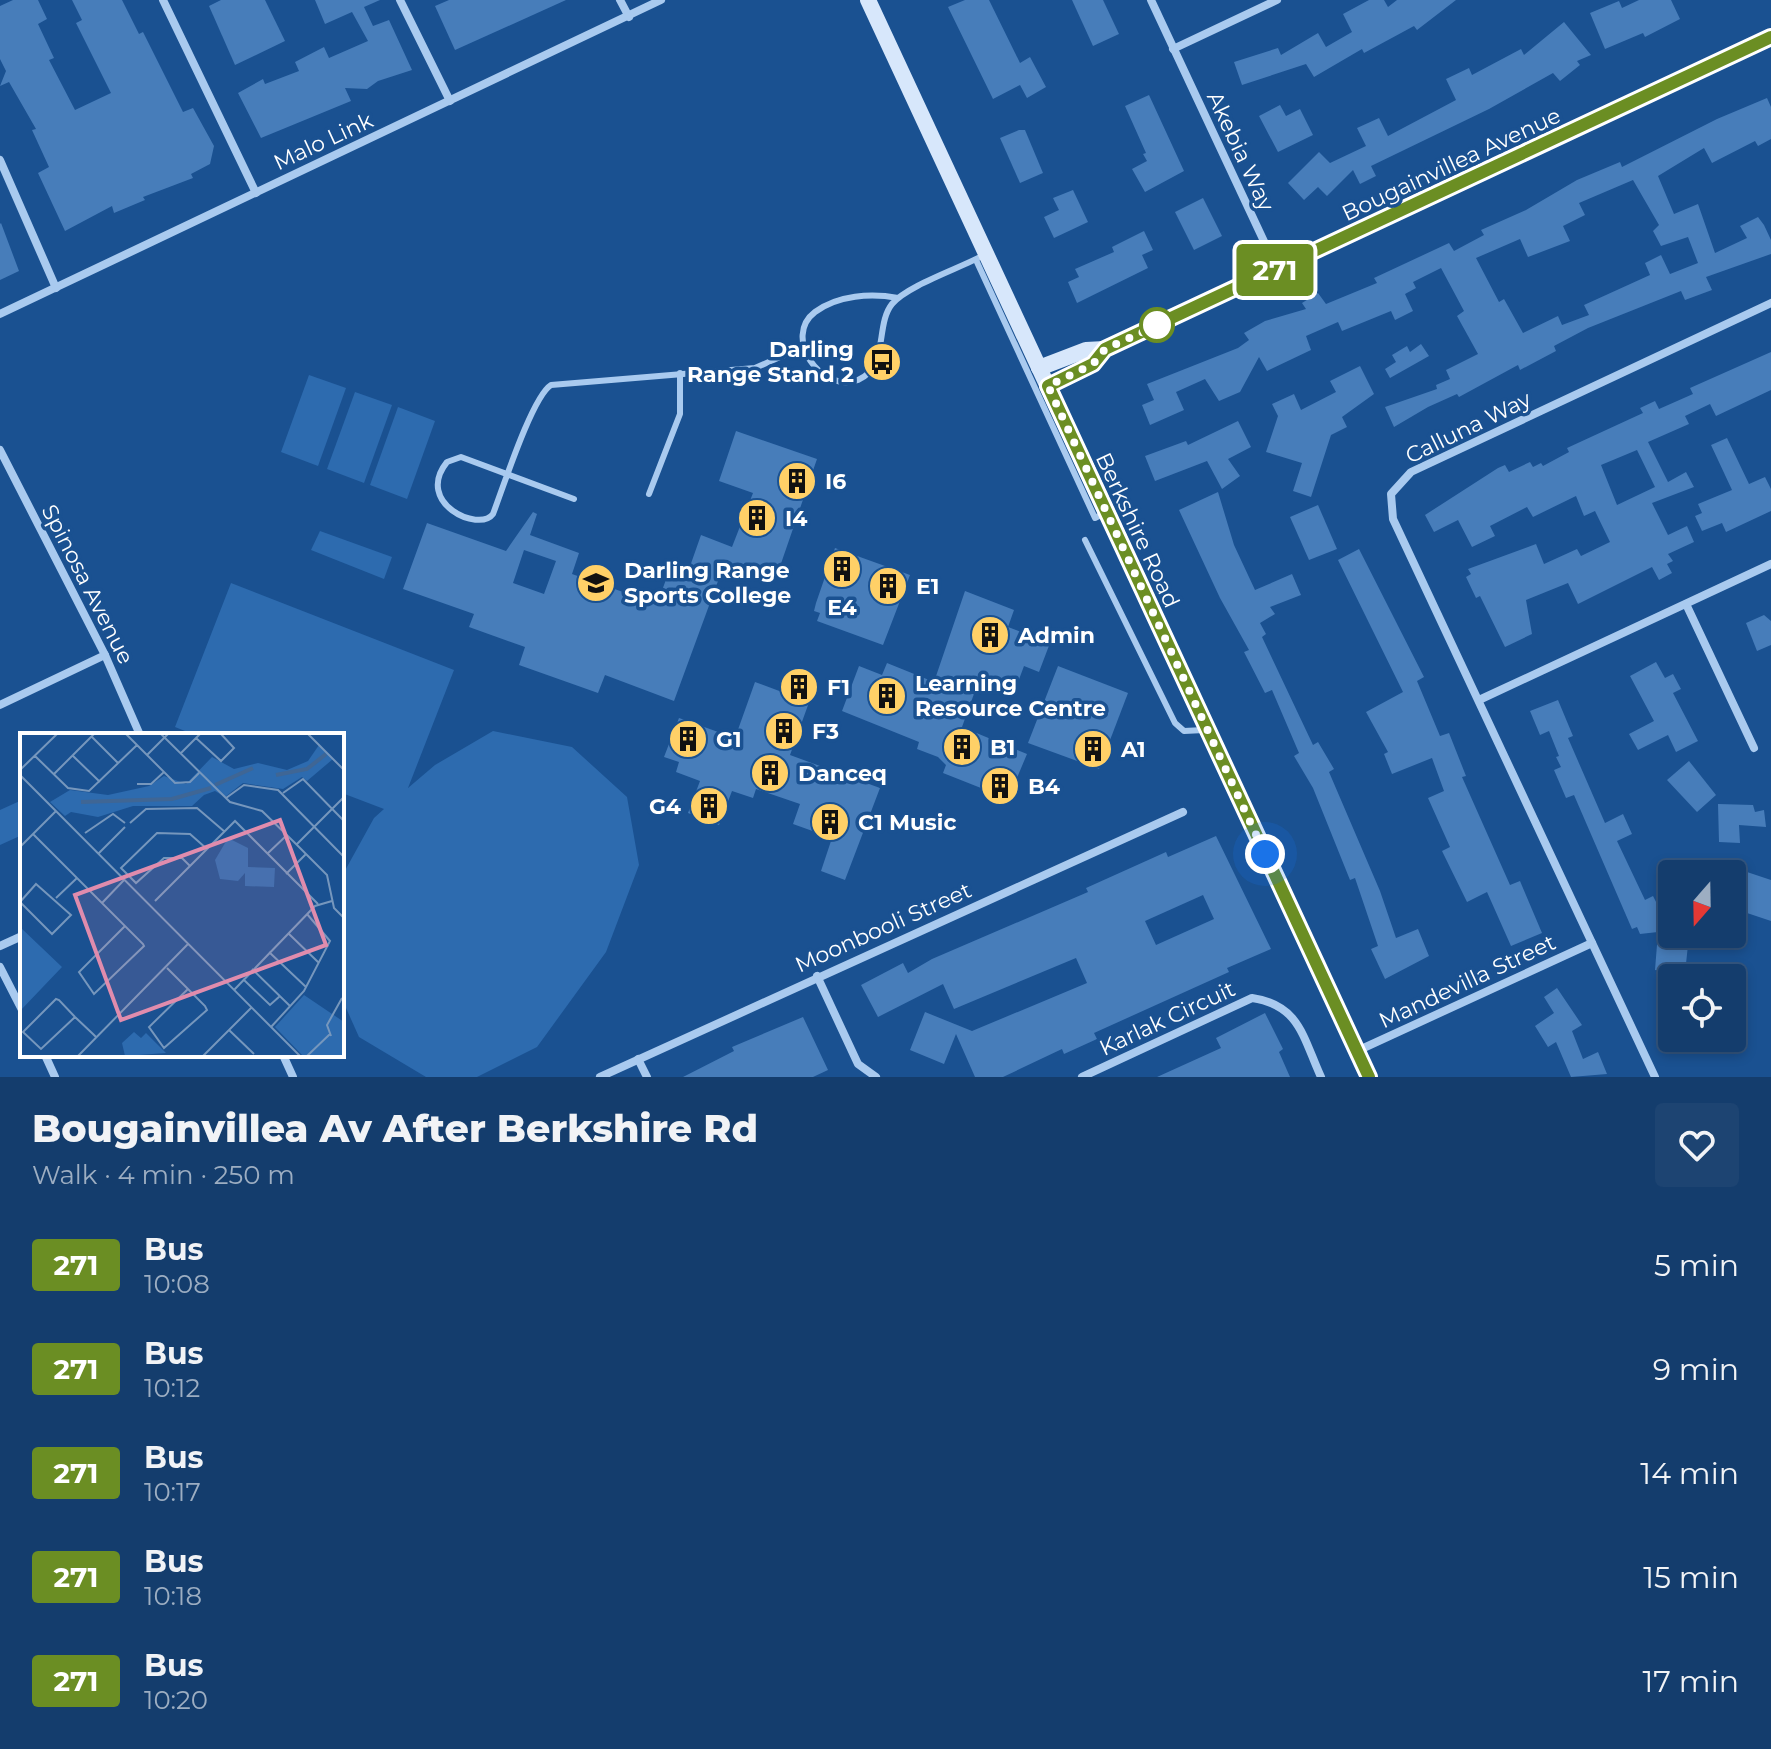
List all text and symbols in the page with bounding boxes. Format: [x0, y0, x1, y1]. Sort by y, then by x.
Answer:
street label: Akebia Way [1201, 87, 1280, 215]
street label: Bougainvillea Avenue [1338, 102, 1565, 227]
street label: Malo Link [269, 106, 378, 176]
line badge: 271 [1229, 244, 1321, 296]
text: 271 [1252, 253, 1298, 287]
unlabelled marker [1140, 308, 1174, 342]
place label: Darling Range Stand 2 [687, 336, 854, 388]
bus stop icon: Darling Range Stand 2 [861, 341, 903, 383]
street label: Calluna Way [1401, 385, 1535, 469]
street label: Berkshire Road [1090, 448, 1185, 612]
building icon: I6 [776, 460, 818, 502]
place label: I6 [825, 468, 846, 495]
building icon: I4 [736, 497, 778, 539]
street label: Spinosa Avenue [36, 500, 139, 669]
place label: I4 [785, 505, 807, 532]
building icon: E4 [821, 548, 863, 590]
place label: Darling Range Sports College [624, 557, 791, 609]
school or university icon: Darling Range Sports College [575, 562, 617, 604]
building icon: E1 [867, 565, 909, 607]
place label: E1 [916, 573, 939, 600]
place label: E4 [827, 594, 857, 621]
building icon: Admin [969, 614, 1011, 656]
place label: Admin [1017, 622, 1095, 649]
building icon: F1 [778, 666, 820, 708]
place label: Learning Resource Centre [915, 670, 1106, 722]
place label: F1 [827, 674, 850, 701]
building icon: Learning Resource Centre [866, 675, 908, 717]
building icon: F3 [763, 710, 805, 752]
building icon: G1 [667, 718, 709, 760]
place label: F3 [812, 718, 839, 745]
place label: G1 [716, 726, 742, 753]
building icon: B1 [941, 726, 983, 768]
building icon: A1 [1072, 728, 1114, 770]
inset map [20, 733, 344, 1057]
place label: B1 [990, 734, 1015, 761]
place label: A1 [1120, 736, 1146, 763]
building icon: Danceq [749, 752, 791, 794]
place label: Danceq [798, 760, 887, 787]
building icon: B4 [979, 765, 1021, 807]
place label: B4 [1028, 773, 1060, 800]
building icon: G4 [688, 785, 730, 827]
place label: G4 [649, 793, 681, 820]
building icon: C1 Music [809, 801, 851, 843]
place label: C1 Music [858, 809, 956, 836]
your location [1245, 834, 1285, 874]
north arrow [1658, 860, 1746, 948]
map controls [1658, 860, 1746, 1052]
street label: Moonbooli Street [791, 876, 976, 978]
street label: Mandevilla Street [1375, 929, 1560, 1034]
button: locate [1658, 964, 1746, 1052]
street label: Karlak Circuit [1095, 975, 1239, 1062]
button: heart [1655, 1103, 1739, 1187]
text: Bougainvillea Av After Berkshire Rd [32, 1105, 758, 1152]
text: Walk · 4 min · 250 m [32, 1159, 295, 1191]
text: Bus [144, 1231, 204, 1268]
text: 5 min [1654, 1247, 1739, 1284]
text: 271 [53, 1248, 99, 1282]
text: 10:08 [144, 1268, 210, 1300]
text: Bus [144, 1335, 204, 1372]
text: 9 min [1653, 1351, 1739, 1388]
text: 271 [53, 1352, 99, 1386]
text: 10:12 [144, 1372, 200, 1404]
text: Bus [144, 1439, 204, 1476]
text: 14 min [1640, 1455, 1739, 1492]
text: 271 [53, 1456, 99, 1490]
text: 10:17 [144, 1476, 201, 1508]
text: Bus [144, 1543, 204, 1580]
text: 15 min [1643, 1559, 1739, 1596]
text: 271 [53, 1560, 99, 1594]
text: 10:18 [144, 1580, 202, 1612]
text: Bus [144, 1647, 204, 1684]
text: 17 min [1642, 1663, 1739, 1700]
text: 271 [53, 1664, 99, 1698]
text: 10:20 [144, 1684, 208, 1716]

